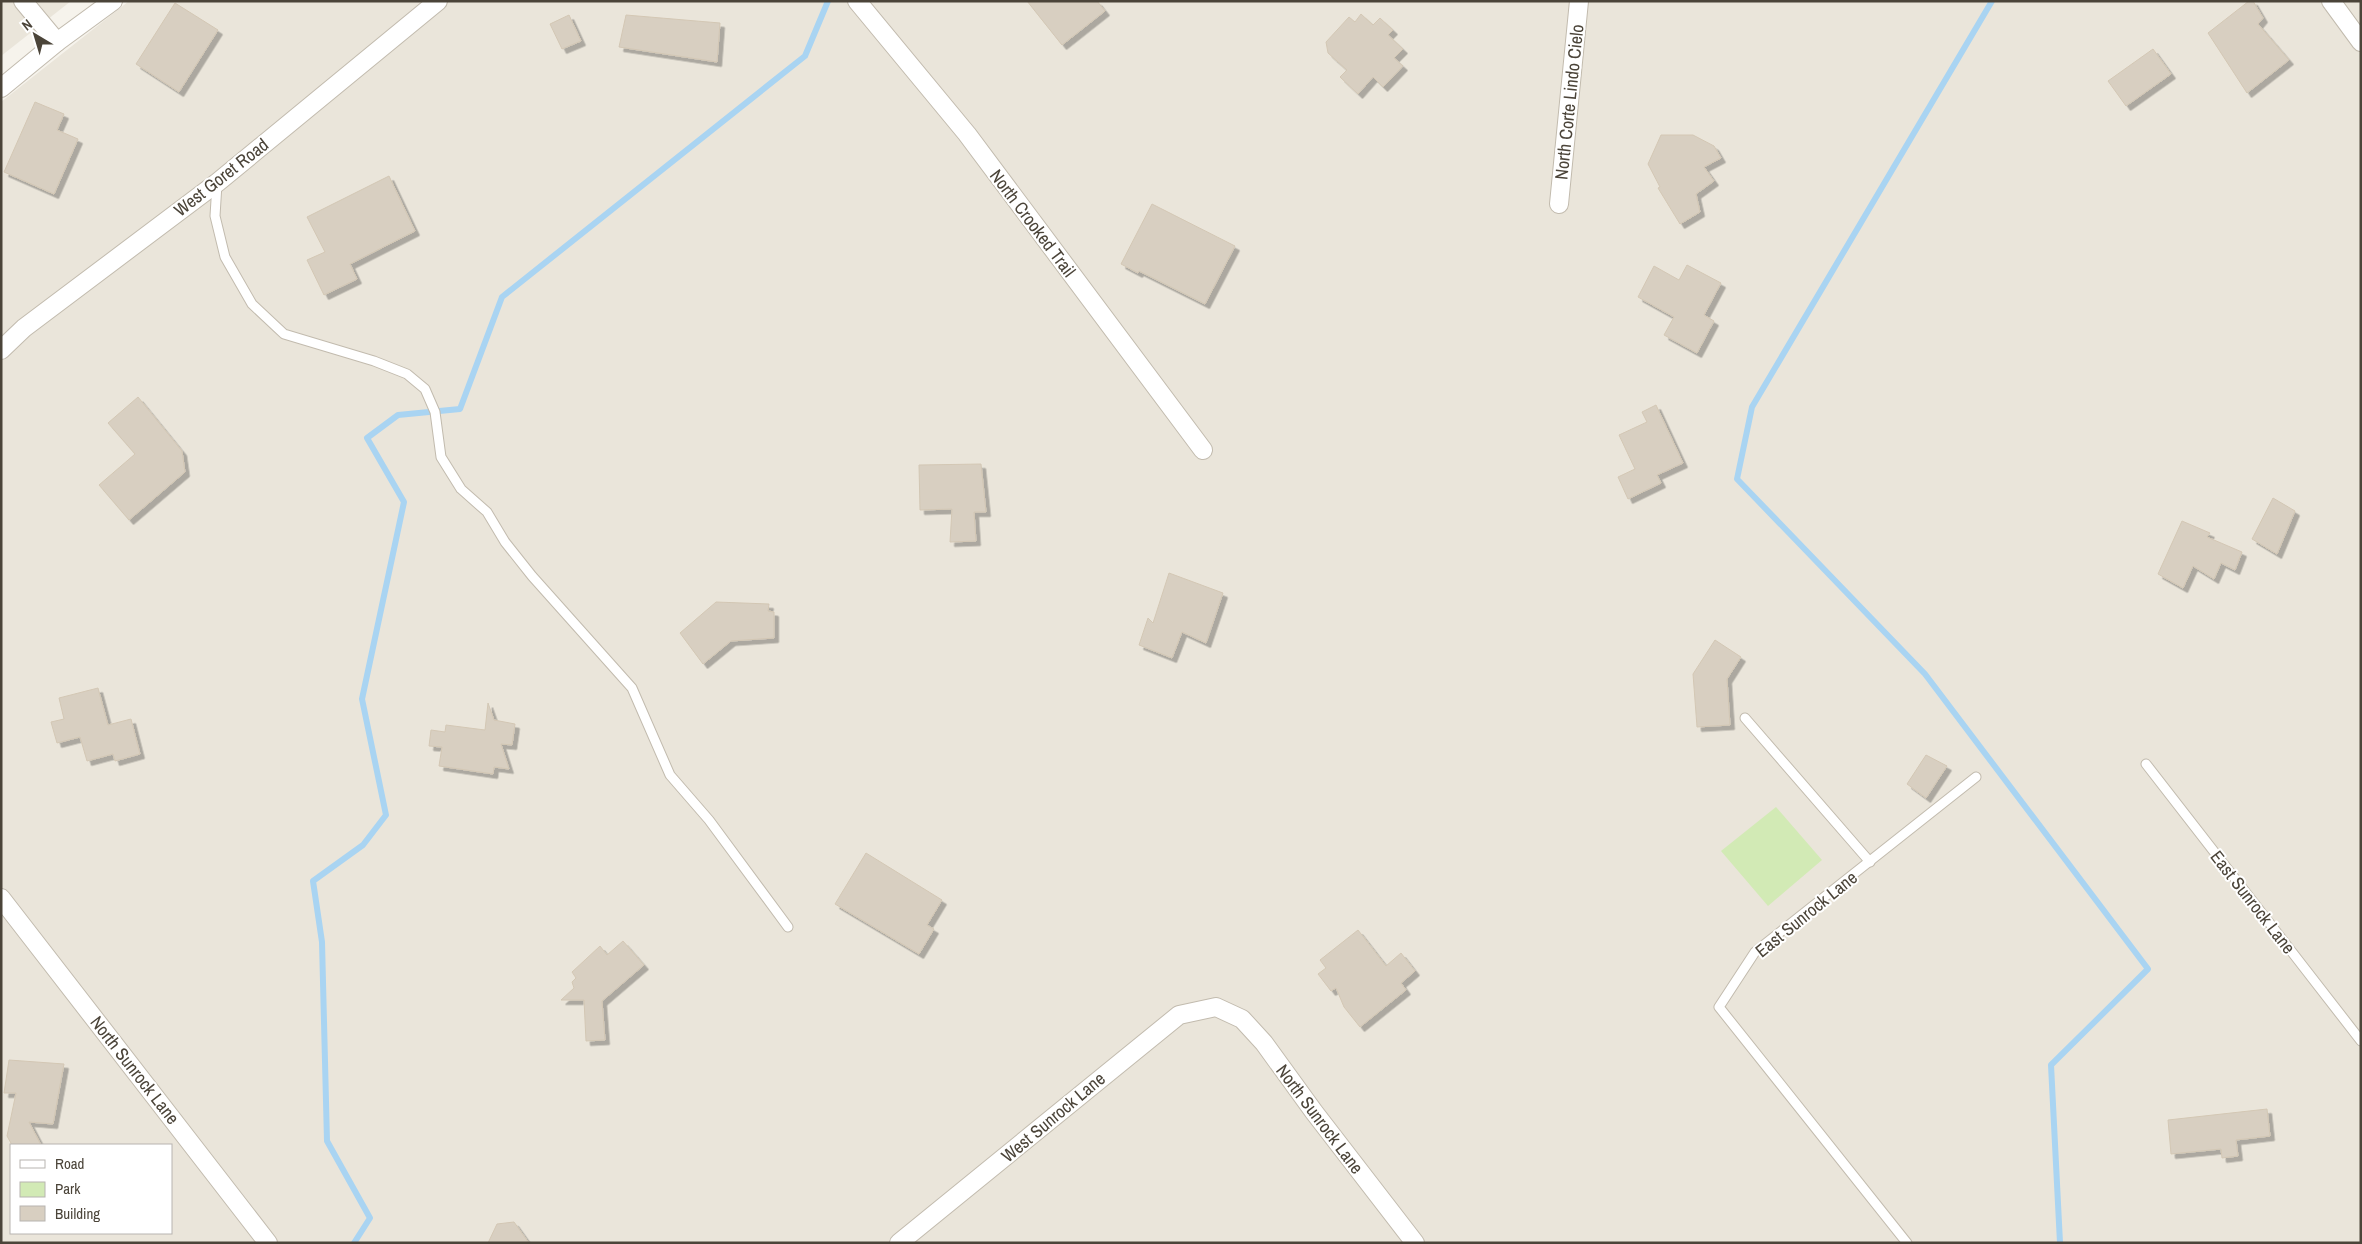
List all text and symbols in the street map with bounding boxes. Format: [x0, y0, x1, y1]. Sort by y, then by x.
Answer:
north arrow [10, 10, 60, 60]
text: N [18, 15, 36, 34]
street label: North Corte Lindo Cielo [1548, 23, 1590, 181]
street label: West Goret Road [168, 132, 274, 222]
street label: North Crooked Trail [984, 164, 1082, 282]
street label: East Sunrock Lane [2205, 845, 2301, 959]
street label: East Sunrock Lane [1750, 865, 1862, 963]
street label: North Sunrock Lane [85, 1011, 185, 1129]
street label: North Sunrock Lane [1271, 1059, 1369, 1179]
street label: West Sunrock Lane [996, 1066, 1110, 1168]
legend [10, 1144, 172, 1234]
text: Road [55, 1153, 84, 1174]
text: Park [55, 1178, 81, 1199]
text: Building [55, 1203, 100, 1224]

